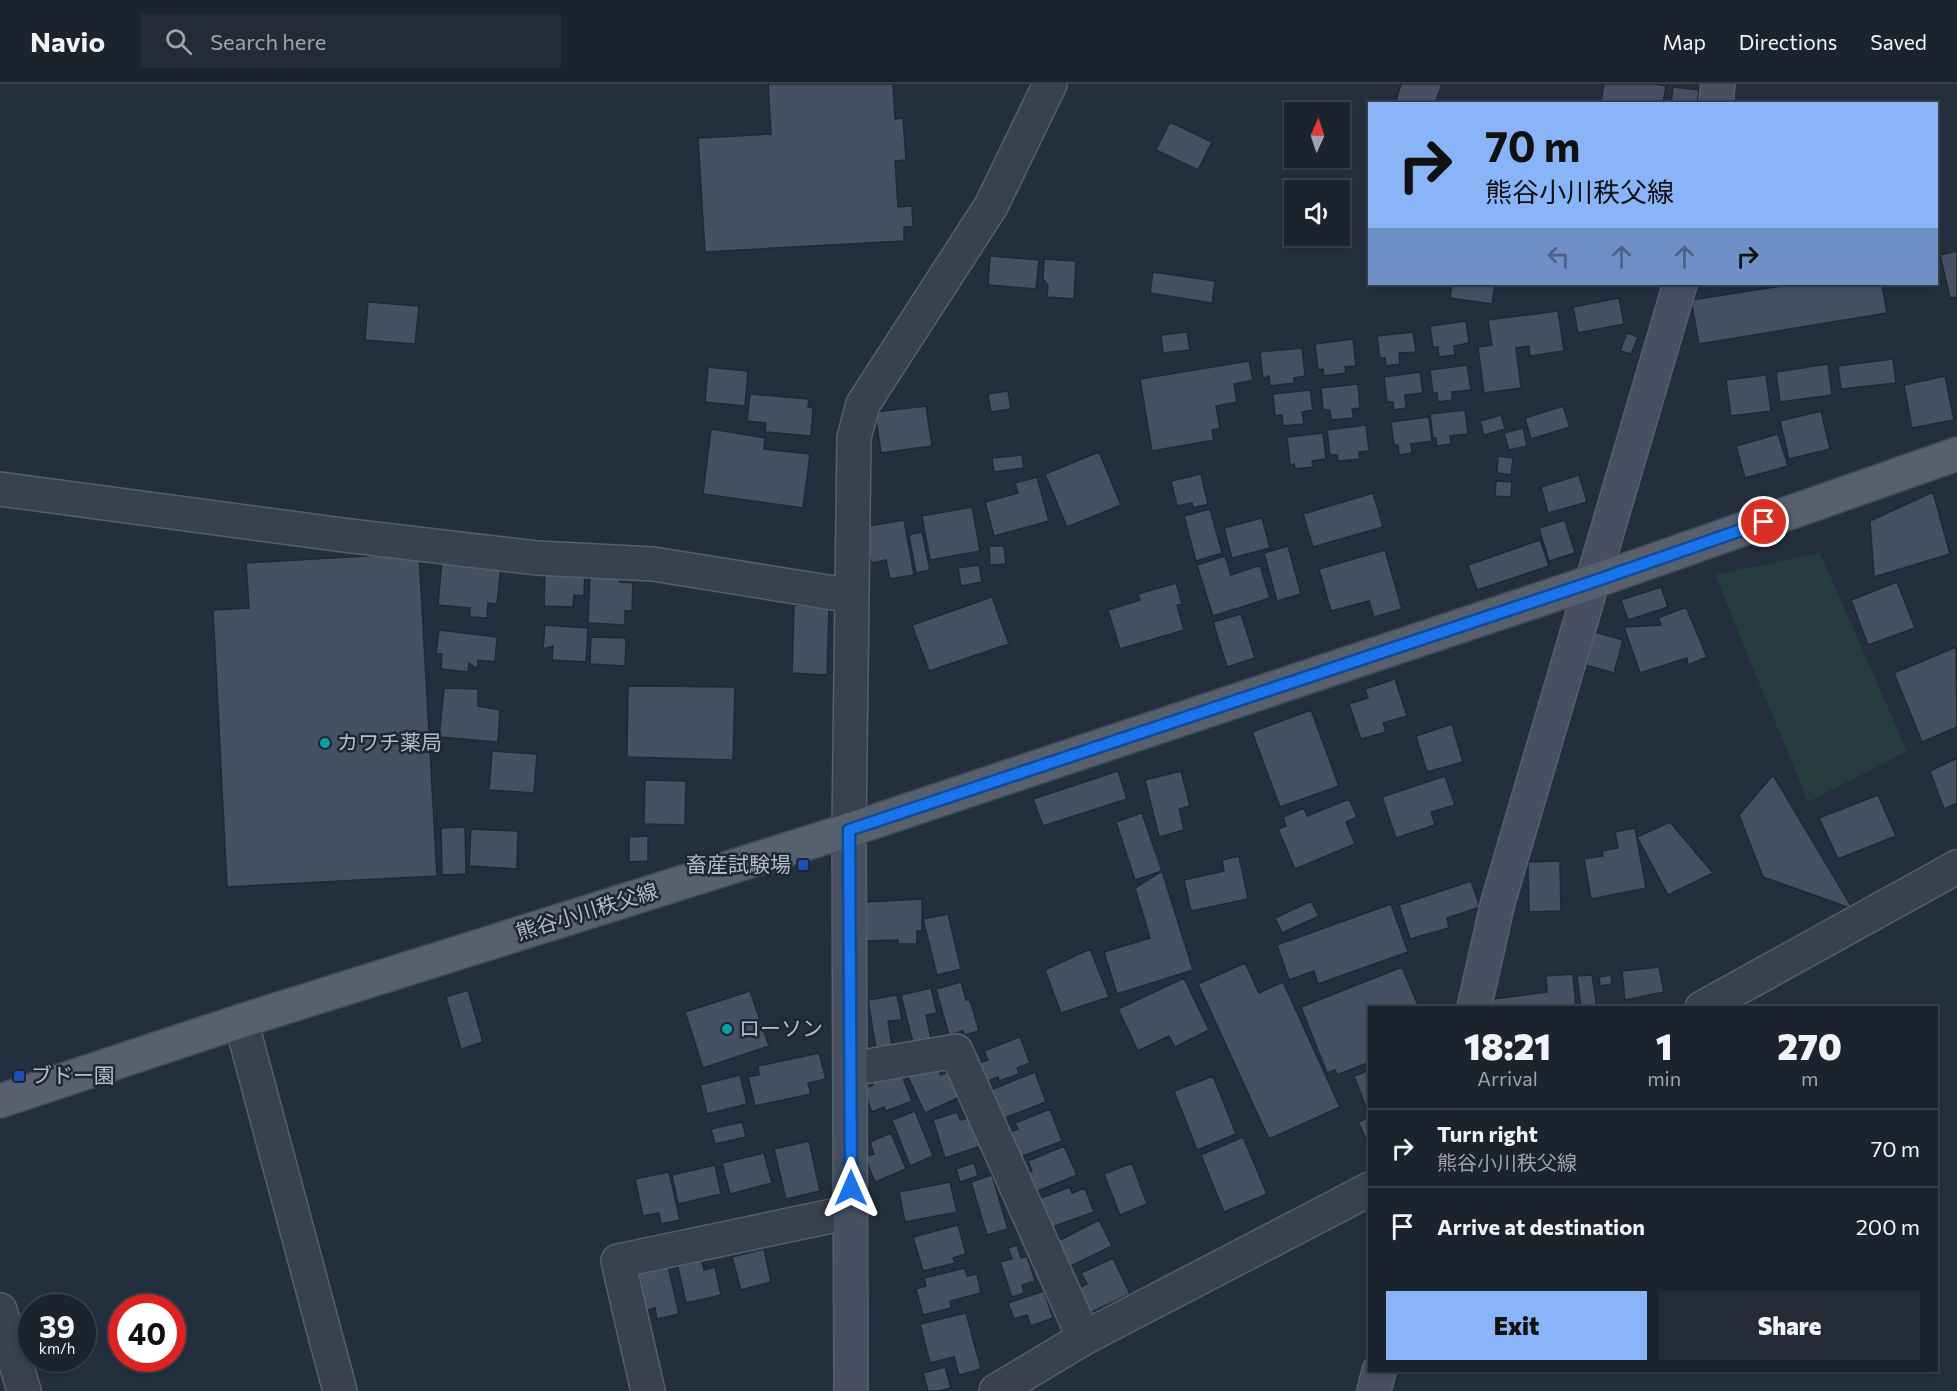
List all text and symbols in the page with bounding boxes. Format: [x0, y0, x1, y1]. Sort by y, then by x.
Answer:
search box [141, 14, 561, 68]
text: Navio [30, 24, 105, 58]
icon: search [162, 25, 195, 58]
text: Search here [210, 28, 326, 55]
text: Map [1663, 29, 1706, 54]
text: Directions [1739, 29, 1837, 54]
text: Saved [1870, 29, 1927, 54]
north arrow [1284, 102, 1350, 168]
map controls [1284, 102, 1350, 246]
text: 70 m [1485, 119, 1580, 171]
icon: right [1386, 126, 1464, 204]
text: 熊谷小川秩父線 [1485, 175, 1674, 208]
button: sound [1284, 180, 1350, 246]
icon: left [1542, 240, 1575, 273]
icon: ahead [1605, 240, 1638, 273]
icon: ahead [1668, 240, 1701, 273]
icon: right [1731, 240, 1764, 273]
pin [1738, 496, 1789, 547]
icon: arrive [1747, 505, 1780, 538]
place label: カワチ薬局 [337, 729, 442, 754]
marker: カワチ薬局 [318, 736, 332, 750]
place label: 畜産試験場 [686, 851, 791, 876]
marker: 畜産試験場 [796, 858, 810, 872]
street label: 熊谷小川秩父線 [513, 877, 661, 944]
place label: ローソン [739, 1015, 823, 1040]
marker: ローソン [720, 1022, 734, 1036]
text: 18:21 [1464, 1023, 1551, 1067]
text: 1 [1656, 1023, 1673, 1067]
text: 270 [1777, 1023, 1842, 1067]
place label: ブドー園 [31, 1062, 115, 1087]
text: Arrival [1477, 1066, 1538, 1090]
text: min [1647, 1066, 1681, 1090]
text: m [1801, 1066, 1818, 1090]
marker: ブドー園 [12, 1069, 26, 1083]
text: Turn right [1437, 1120, 1538, 1147]
icon: right [1386, 1132, 1419, 1165]
text: 70 m [1871, 1135, 1920, 1162]
text: 熊谷小川秩父線 [1437, 1150, 1577, 1174]
position arrow [819, 1156, 883, 1220]
icon: arrive [1386, 1210, 1419, 1243]
text: Arrive at destination [1437, 1213, 1645, 1240]
text: 200 m [1856, 1213, 1920, 1240]
button: Exit [1386, 1291, 1647, 1360]
button: Share [1659, 1291, 1920, 1360]
speed limit sign: 40 [108, 1294, 186, 1372]
text: 39 [39, 1307, 75, 1344]
text: km/h [39, 1339, 75, 1357]

